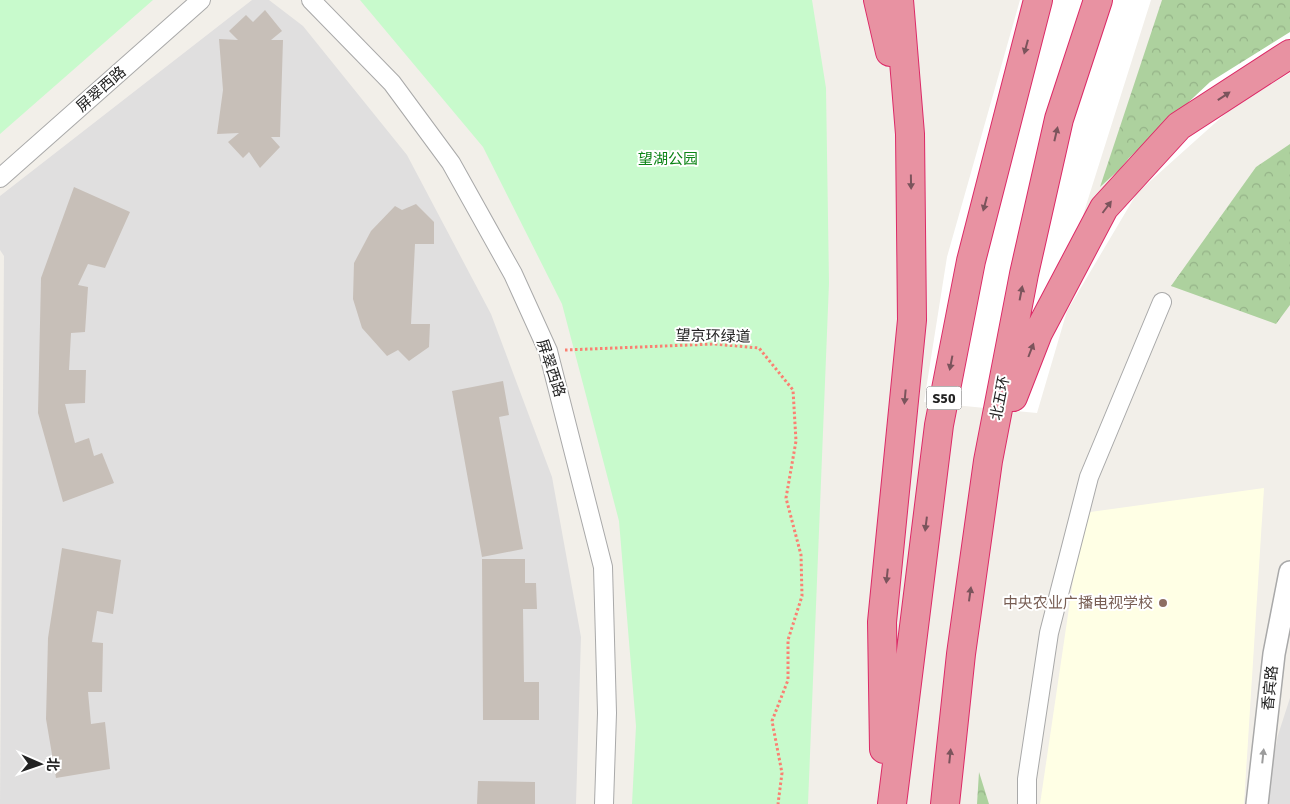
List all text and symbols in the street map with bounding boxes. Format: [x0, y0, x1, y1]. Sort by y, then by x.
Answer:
one-way arrow [1022, 40, 1030, 55]
street label: 屏翠西路 [72, 63, 130, 115]
one-way arrow [1217, 91, 1231, 101]
one-way arrow [1052, 127, 1060, 142]
park label: 望湖公园 [638, 150, 698, 168]
one-way arrow [907, 175, 915, 191]
one-way arrow [981, 197, 989, 212]
one-way arrow [1101, 201, 1112, 214]
one-way arrow [1017, 285, 1025, 301]
street label: 望京环绿道 [675, 326, 751, 346]
street label: 屏翠西路 [533, 337, 569, 399]
one-way arrow [1028, 343, 1036, 358]
one-way arrow [947, 356, 955, 371]
street label: 北五环 [987, 374, 1013, 422]
road number: S50 [926, 386, 962, 409]
one-way arrow [901, 389, 909, 405]
one-way arrow [922, 516, 930, 532]
one-way arrow [883, 568, 891, 584]
one-way arrow [966, 586, 974, 602]
place label: 中央农业广播电视学校 [1003, 594, 1153, 612]
marker: 中央农业广播电视学校 [1157, 597, 1169, 609]
street label: 香宾路 [1259, 665, 1281, 711]
north arrow [15, 739, 65, 789]
one-way arrow [946, 747, 954, 763]
one-way arrow [1259, 747, 1267, 763]
text: 北 [44, 757, 61, 772]

